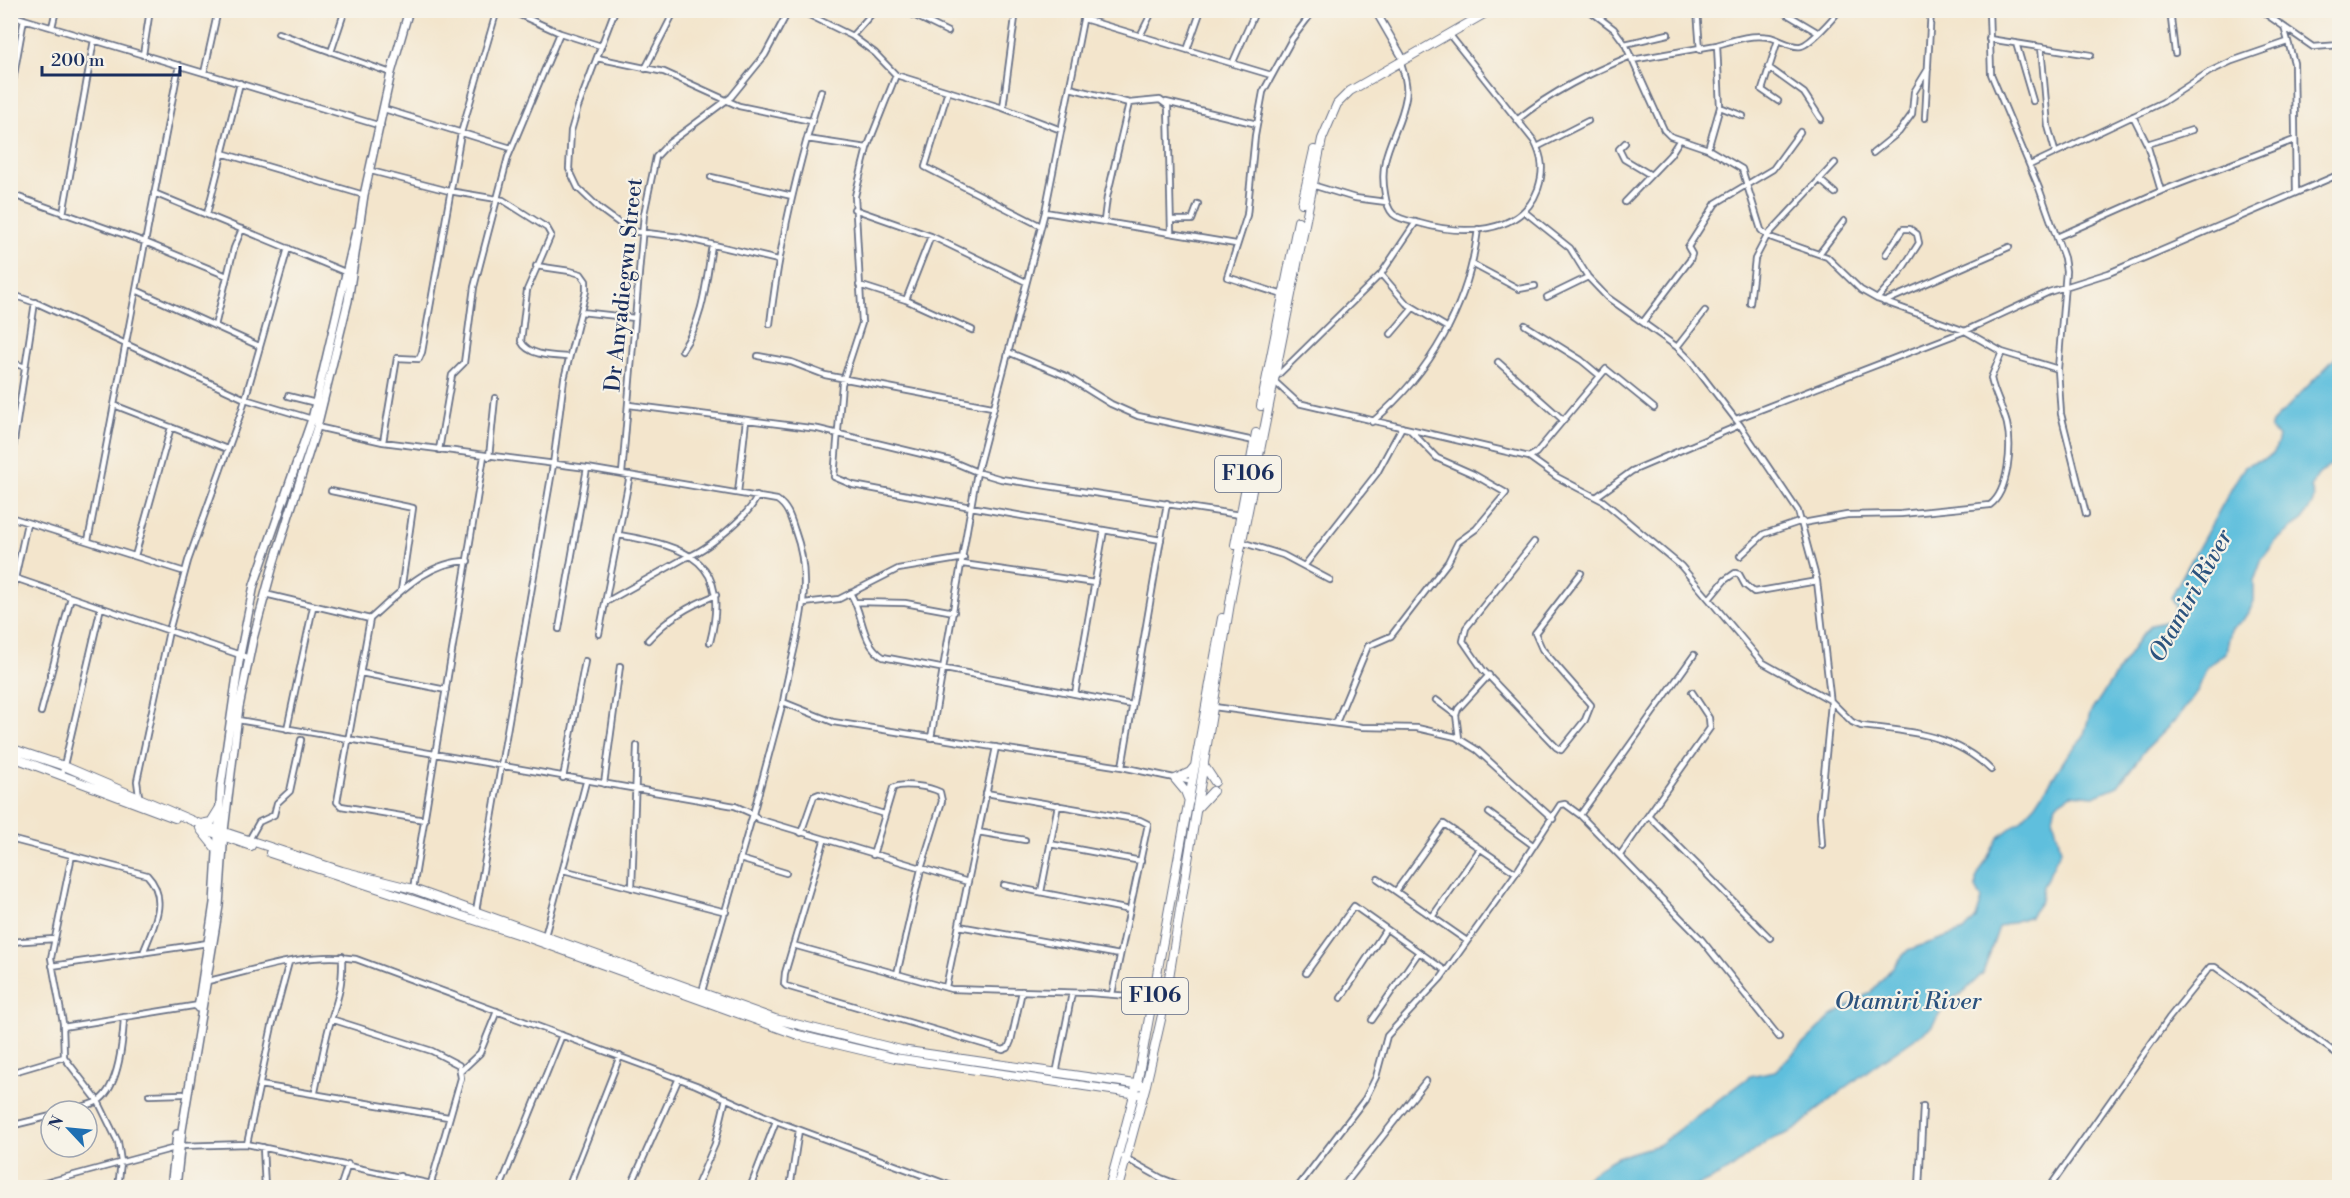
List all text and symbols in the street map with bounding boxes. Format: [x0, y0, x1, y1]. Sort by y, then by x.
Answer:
scale bar [42, 39, 180, 77]
text: 200 m [51, 49, 105, 72]
street label: Dr Anyadiegwu Street [599, 176, 649, 393]
road number: F106 [1215, 456, 1281, 492]
water label: Otamiri River [2142, 524, 2240, 668]
road number: F106 [1122, 978, 1188, 1014]
water label: Otamiri River [1834, 987, 1982, 1017]
north arrow [39, 1099, 99, 1159]
text: N [45, 1112, 68, 1133]

